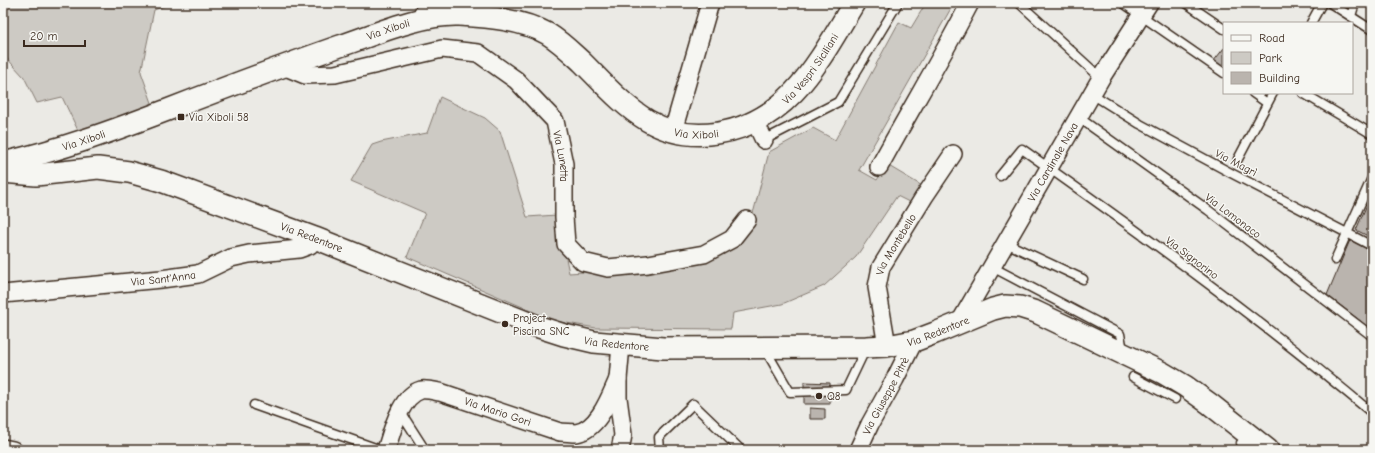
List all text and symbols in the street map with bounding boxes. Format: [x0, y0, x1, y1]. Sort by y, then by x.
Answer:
street label: Via Xiboli [365, 16, 411, 42]
scale bar [24, 22, 85, 48]
legend [1223, 22, 1353, 94]
text: 20 m [30, 29, 58, 43]
street label: Via Vespri Siciliani [779, 31, 841, 107]
text: Road [1259, 31, 1285, 45]
text: Park [1259, 51, 1282, 65]
text: Building [1259, 71, 1300, 85]
place label: Via Xiboli 58 [189, 111, 249, 124]
marker: Via Xiboli 58 [176, 112, 186, 122]
street label: Via Cardinale Nava [1025, 120, 1080, 204]
street label: Via Xiboli [673, 125, 720, 141]
street label: Via Xiboli [61, 127, 107, 153]
street label: Via Lunetta [551, 129, 571, 182]
street label: Via Magrì [1213, 147, 1259, 179]
street label: Via Lomonaco [1202, 191, 1264, 241]
street label: Via Montebello [873, 211, 919, 276]
street label: Via Redentore [279, 219, 345, 255]
street label: Via Signorino [1163, 234, 1221, 282]
street label: Via Sant'Anna [130, 268, 196, 288]
place label: Project Piscina SNC [513, 312, 570, 338]
street label: Via Redentore [906, 313, 971, 349]
marker: Project Piscina SNC [500, 319, 510, 329]
street label: Via Redentore [583, 333, 650, 353]
street label: Via Giuseppe Pitrè [860, 354, 912, 436]
place label: Q8 [827, 390, 841, 403]
marker: Q8 [814, 391, 824, 401]
street label: Via Mario Gori [463, 394, 533, 428]

